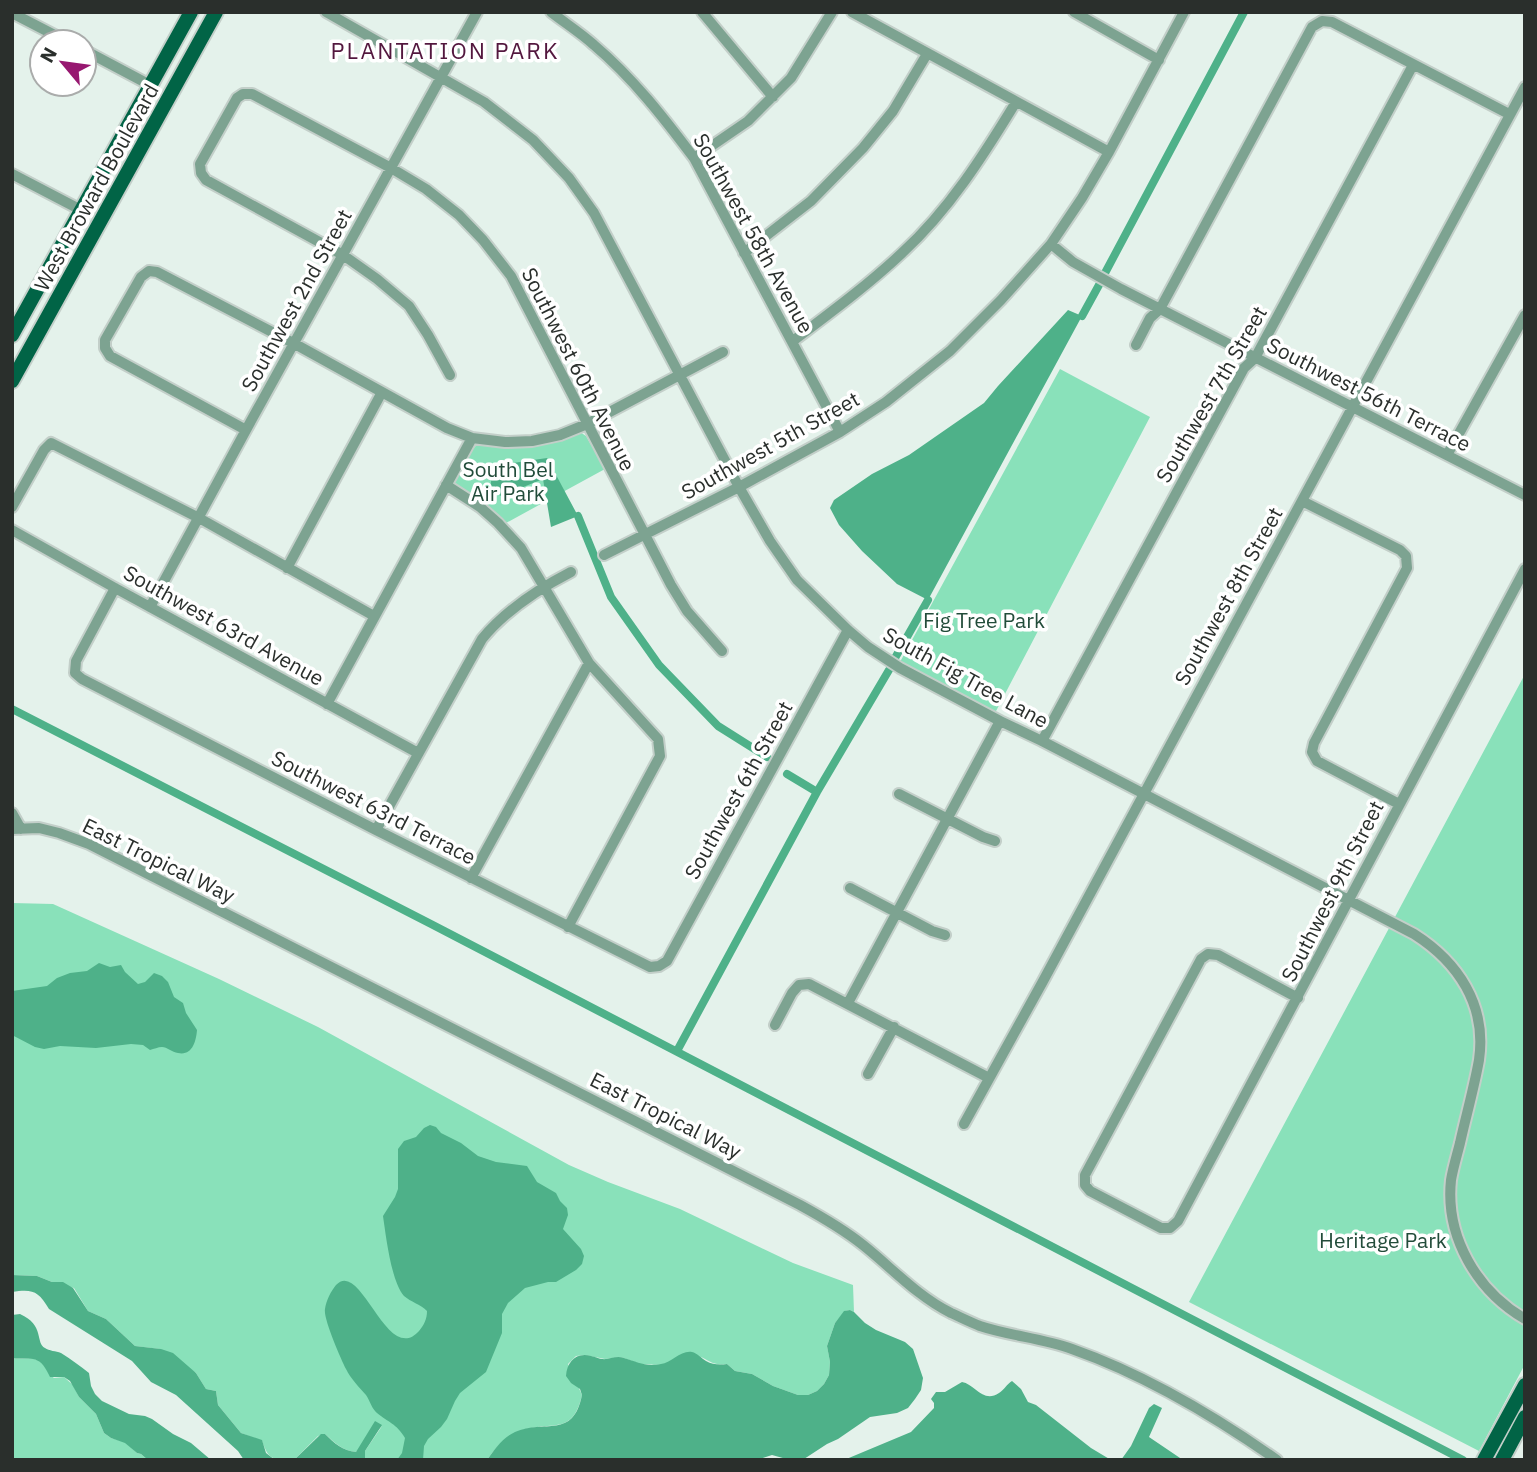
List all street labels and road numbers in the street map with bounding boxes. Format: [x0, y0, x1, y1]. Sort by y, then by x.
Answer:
street label: West Broward Boulevard [27, 78, 165, 296]
street label: Southwest 58th Avenue [687, 128, 821, 338]
street label: Southwest 2nd Street [234, 204, 358, 396]
street label: Southwest 60th Avenue [516, 263, 642, 475]
street label: Southwest 7th Street [1149, 301, 1273, 487]
street label: Southwest 56th Terrace [1262, 330, 1476, 458]
street label: Southwest 5th Street [676, 384, 864, 506]
street label: Southwest 8th Street [1167, 502, 1289, 690]
street label: Southwest 63rd Avenue [119, 558, 329, 692]
street label: South Fig Tree Lane [878, 620, 1054, 734]
street label: Southwest 6th Street [677, 696, 799, 884]
street label: Southwest 63rd Terrace [267, 743, 481, 871]
street label: Southwest 9th Street [1274, 796, 1390, 986]
street label: East Tropical Way [78, 811, 240, 909]
street label: East Tropical Way [586, 1065, 747, 1165]

